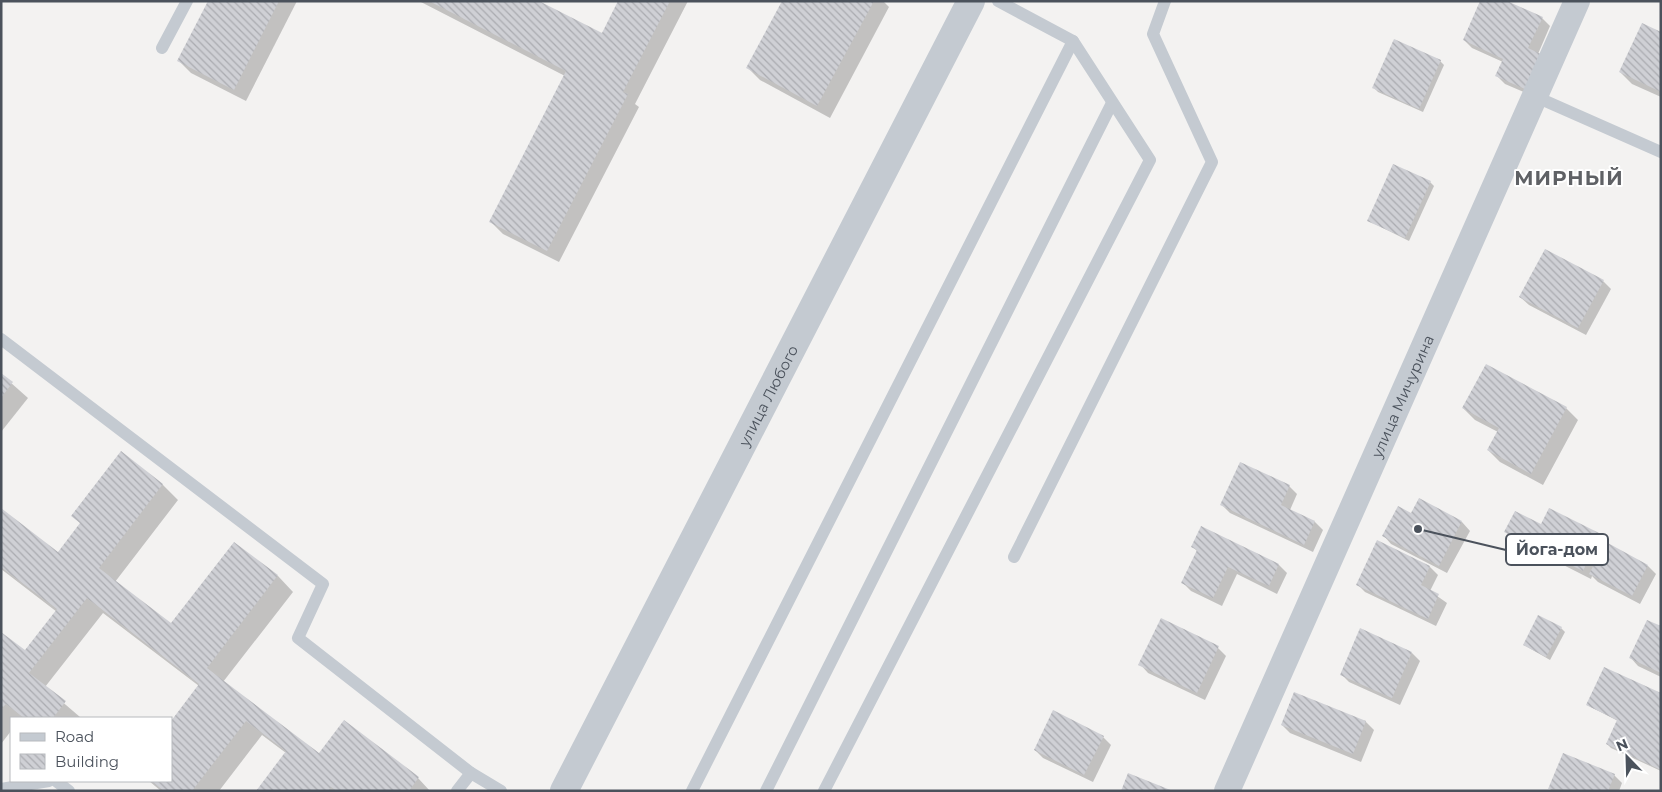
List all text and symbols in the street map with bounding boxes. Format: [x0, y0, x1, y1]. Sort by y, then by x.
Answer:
district label: МИРНЫЙ [1514, 166, 1624, 190]
street label: улица Мичурина [1366, 332, 1438, 461]
street label: улица Любого [733, 342, 802, 450]
callout: Йога-дом [1506, 534, 1608, 565]
text: Йога-дом [1516, 539, 1598, 559]
legend [10, 717, 172, 782]
text: Road [55, 727, 94, 746]
north arrow [1602, 732, 1652, 782]
text: N [1613, 735, 1631, 756]
text: Building [55, 752, 119, 771]

